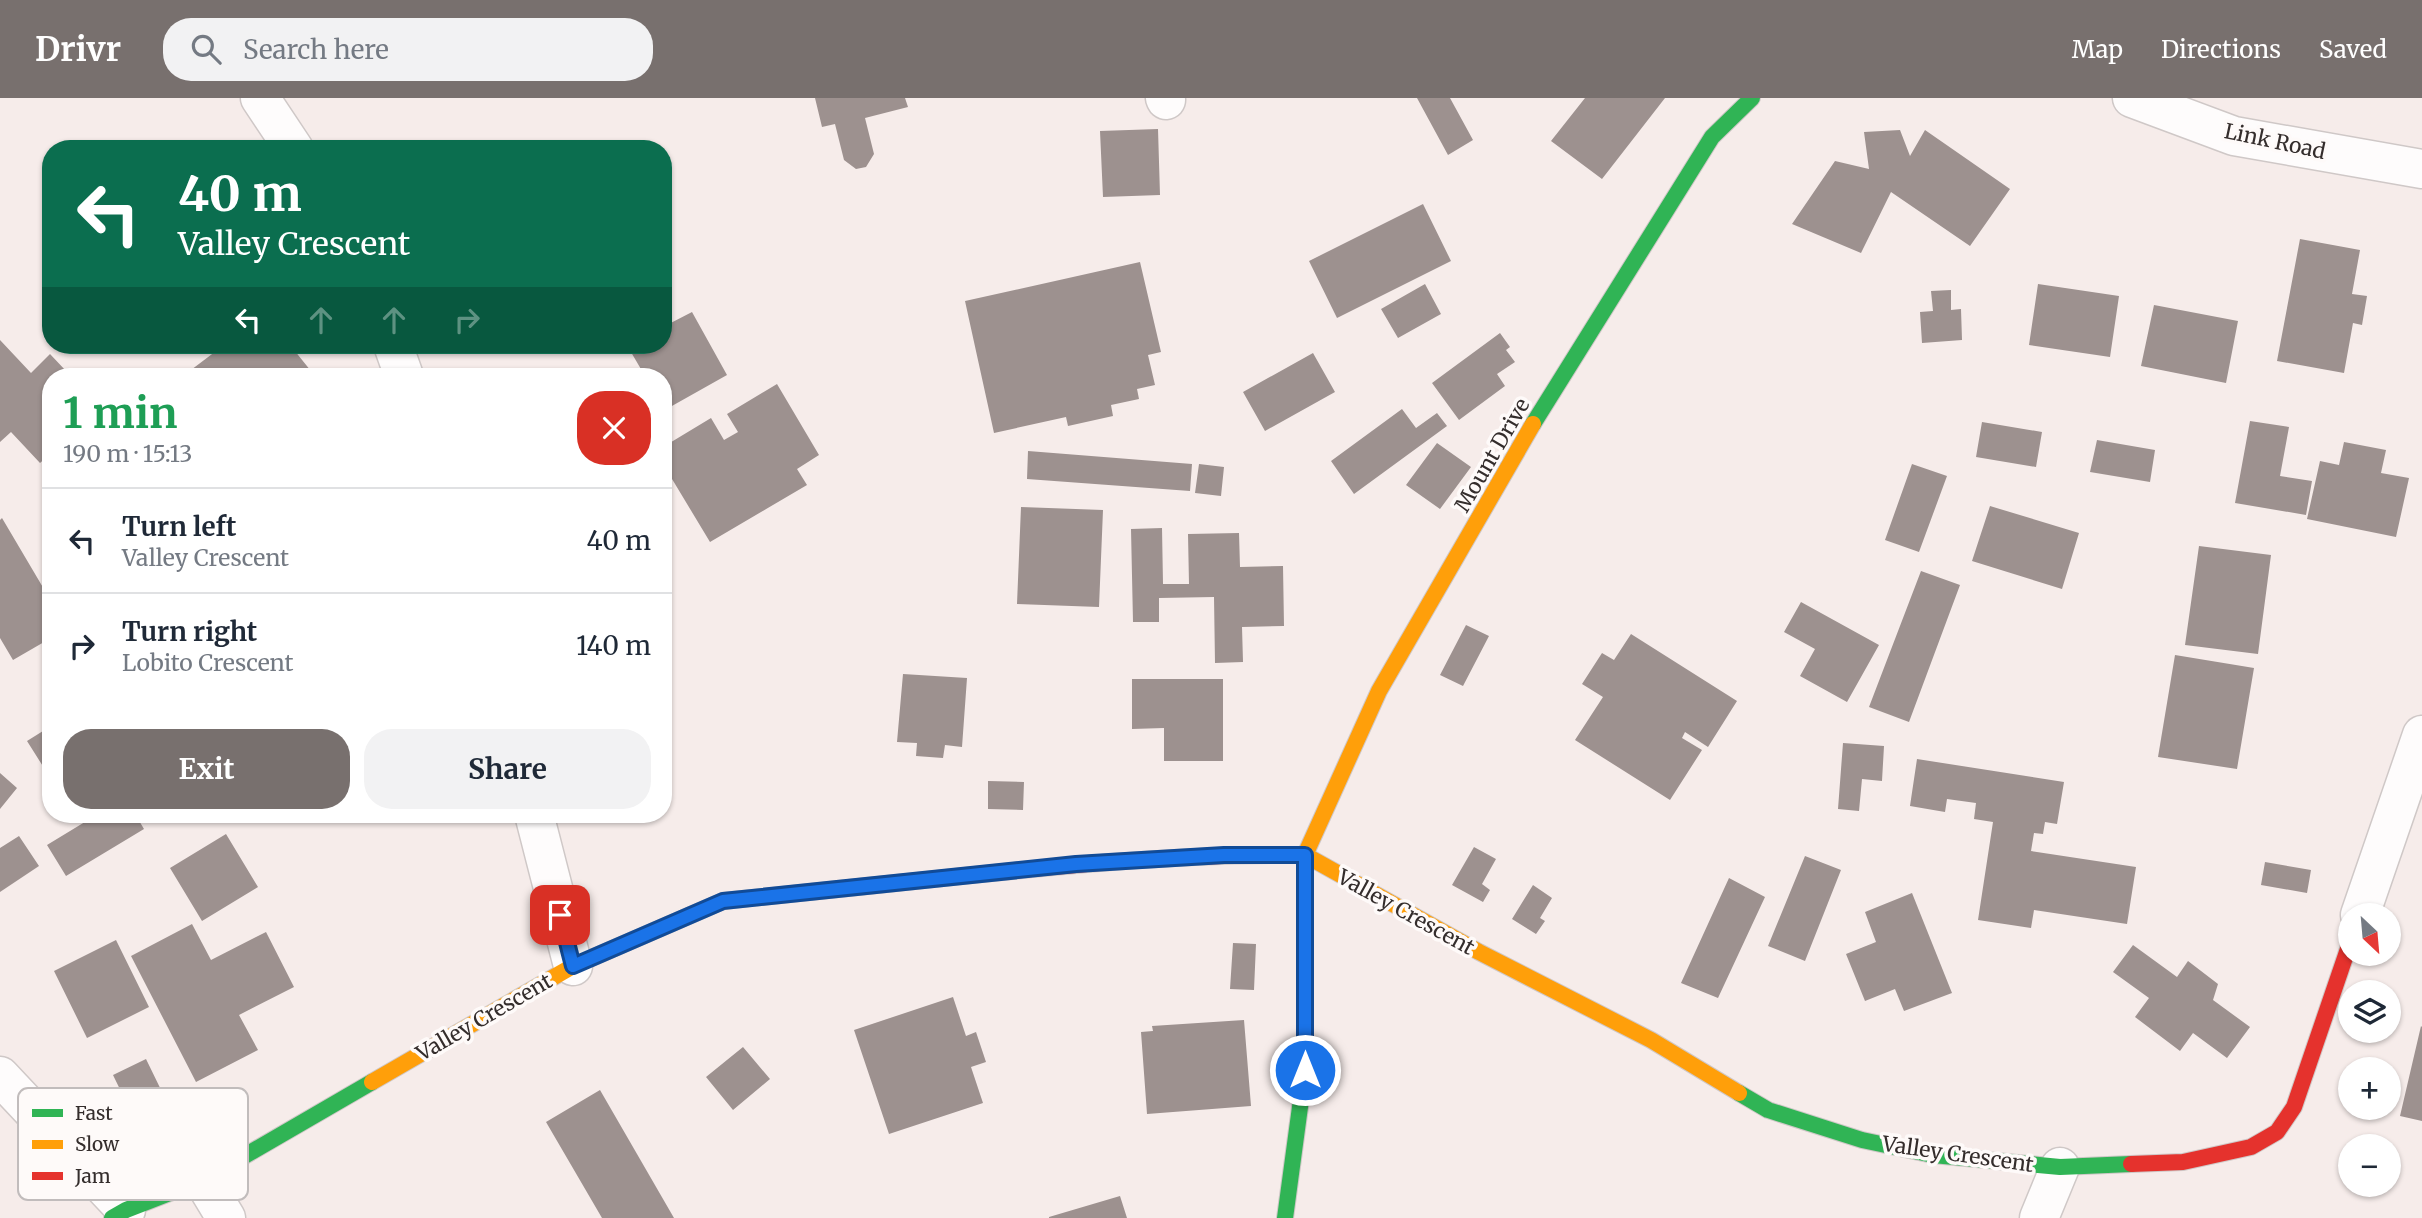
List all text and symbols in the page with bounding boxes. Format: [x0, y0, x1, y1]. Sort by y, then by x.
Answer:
search box [163, 18, 653, 81]
text: Drivr [35, 29, 121, 70]
icon: search [187, 30, 225, 68]
text: Search here [243, 33, 389, 66]
text: Map [2072, 34, 2123, 65]
text: Directions [2161, 34, 2281, 65]
text: Saved [2319, 34, 2387, 65]
street label: Link Road [2222, 117, 2328, 165]
text: 40 m [178, 163, 302, 224]
icon: left [63, 168, 154, 259]
text: Valley Crescent [178, 224, 410, 264]
icon: left [229, 301, 267, 339]
icon: ahead [302, 301, 340, 339]
icon: ahead [375, 301, 413, 339]
icon: right [448, 301, 486, 339]
text: 1 min [63, 387, 177, 439]
button: close [577, 391, 651, 465]
street label: Mount Drive [1449, 393, 1536, 517]
text: 190 m · 15:13 [63, 439, 192, 468]
text: Turn left [122, 510, 236, 543]
icon: left [63, 522, 101, 560]
text: 40 m [587, 524, 651, 557]
text: Valley Crescent [122, 543, 289, 572]
text: Turn right [122, 615, 257, 648]
icon: right [63, 627, 101, 665]
text: 140 m [576, 629, 651, 662]
text: Lobito Crescent [122, 648, 293, 677]
button: Exit [63, 729, 350, 809]
button: Share [364, 729, 651, 809]
street label: Valley Crescent [1332, 863, 1479, 961]
pin [530, 885, 590, 945]
icon: arrive [541, 896, 579, 934]
north arrow [2338, 903, 2401, 966]
map controls [2338, 903, 2401, 1197]
street label: Valley Crescent [410, 967, 557, 1067]
button: layers [2338, 980, 2401, 1043]
position arrow [1268, 1033, 1342, 1107]
button: + [2338, 1057, 2401, 1120]
legend [18, 1088, 248, 1200]
text: Fast [75, 1101, 113, 1125]
street label: Valley Crescent [1880, 1130, 2035, 1178]
text: Slow [75, 1132, 120, 1156]
button: − [2338, 1134, 2401, 1197]
text: Jam [74, 1164, 111, 1188]

